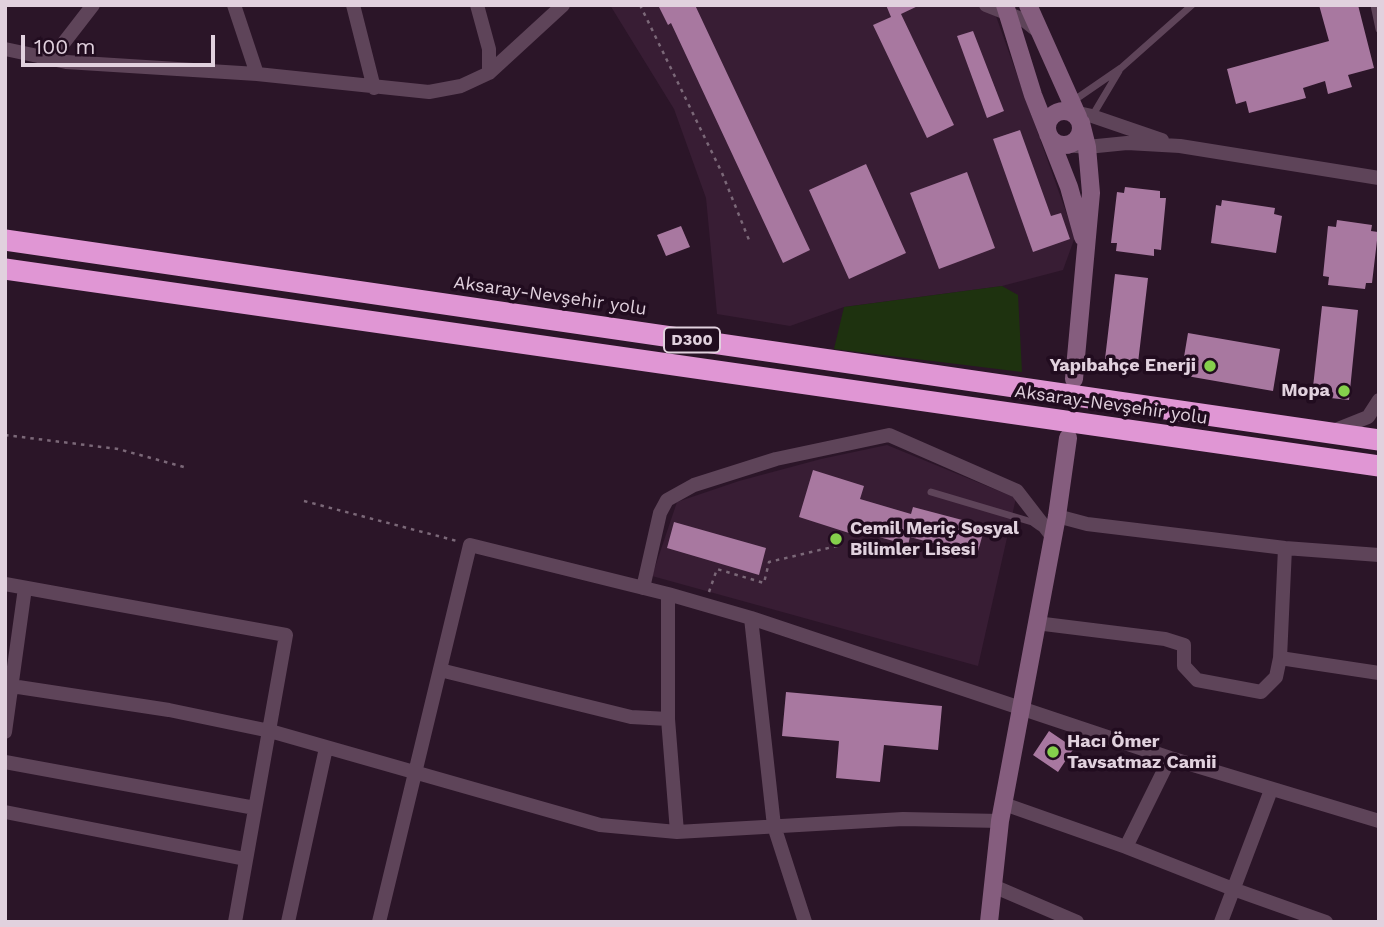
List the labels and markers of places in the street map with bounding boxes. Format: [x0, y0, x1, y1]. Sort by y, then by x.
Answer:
place label: Yapıbahçe Enerji [1049, 355, 1196, 377]
marker: Yapıbahçe Enerji [1202, 358, 1218, 374]
place label: Mopa [1281, 380, 1330, 402]
marker: Mopa [1336, 383, 1352, 399]
place label: Cemil Meriç Sosyal Bilimler Lisesi [850, 518, 1019, 560]
marker: Cemil Meriç Sosyal Bilimler Lisesi [828, 531, 844, 547]
place label: Hacı Ömer Tavsatmaz Camii [1067, 731, 1217, 774]
marker: Hacı Ömer Tavsatmaz Camii [1045, 744, 1061, 760]

